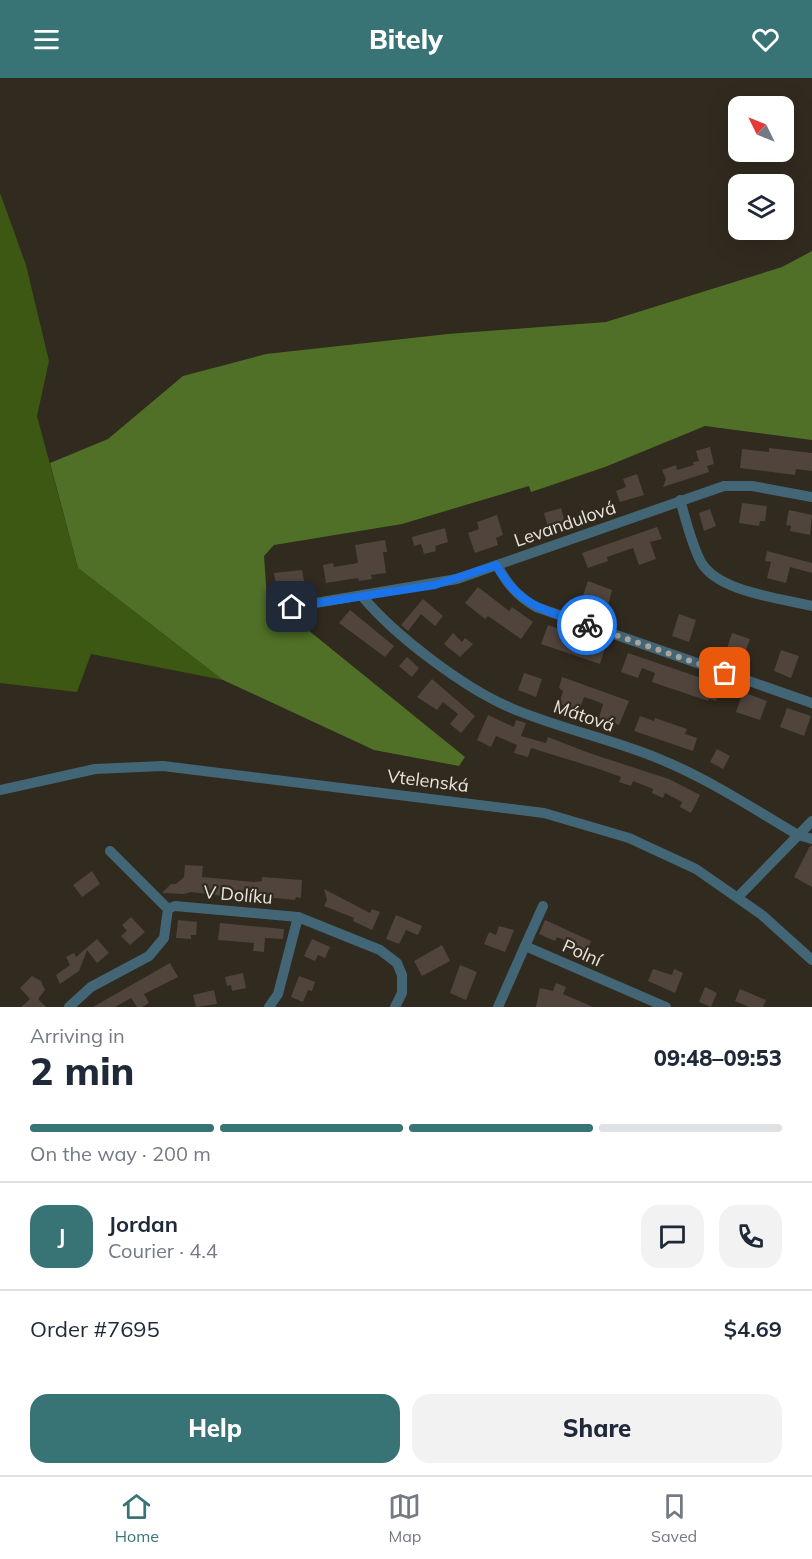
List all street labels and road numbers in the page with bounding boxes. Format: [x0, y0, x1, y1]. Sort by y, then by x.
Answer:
street label: Levandulová [511, 495, 619, 552]
street label: Mátová [551, 694, 618, 737]
street label: Vtelenská [386, 764, 470, 797]
street label: V Dolíku [202, 880, 274, 909]
street label: Polní [559, 934, 607, 972]

